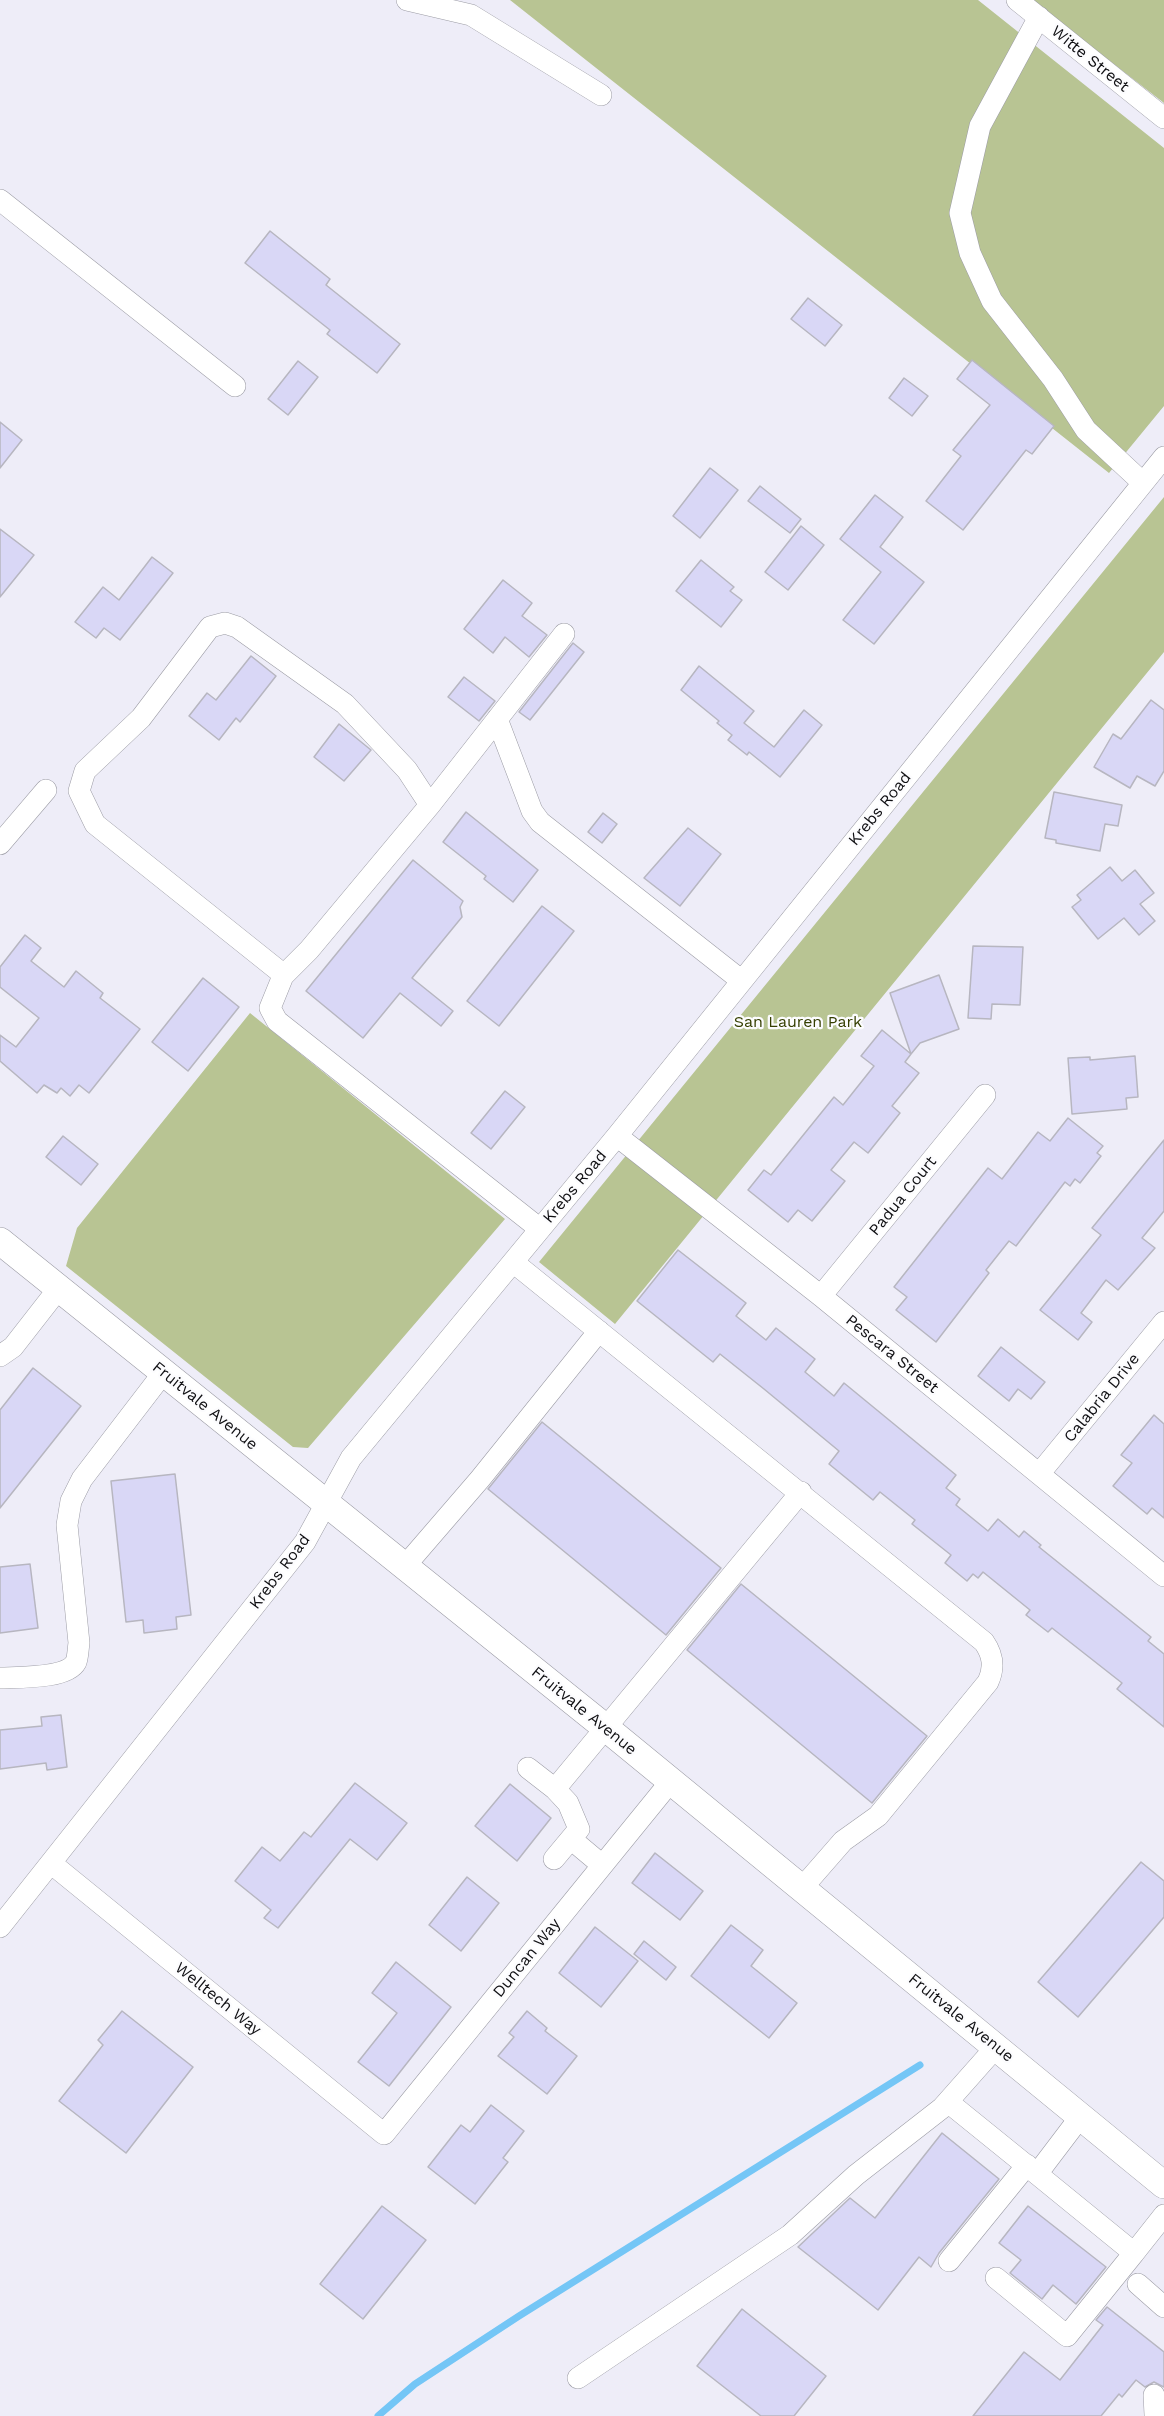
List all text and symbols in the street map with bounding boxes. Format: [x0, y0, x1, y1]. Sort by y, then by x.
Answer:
street label: Witte Street [1047, 22, 1133, 96]
street label: Krebs Road [845, 768, 915, 850]
park label: San Lauren Park [734, 1012, 862, 1032]
street label: Krebs Road [539, 1147, 611, 1227]
street label: Padua Court [865, 1152, 941, 1240]
street label: Pescara Street [842, 1311, 942, 1397]
street label: Calabria Drive [1060, 1350, 1144, 1446]
street label: Fruitvale Avenue [149, 1358, 261, 1454]
street label: Krebs Road [246, 1531, 314, 1613]
street label: Fruitvale Avenue [528, 1663, 640, 1759]
street label: Duncan Way [489, 1915, 565, 2001]
street label: Welltech Way [171, 1958, 265, 2040]
street label: Fruitvale Avenue [905, 1970, 1017, 2066]

